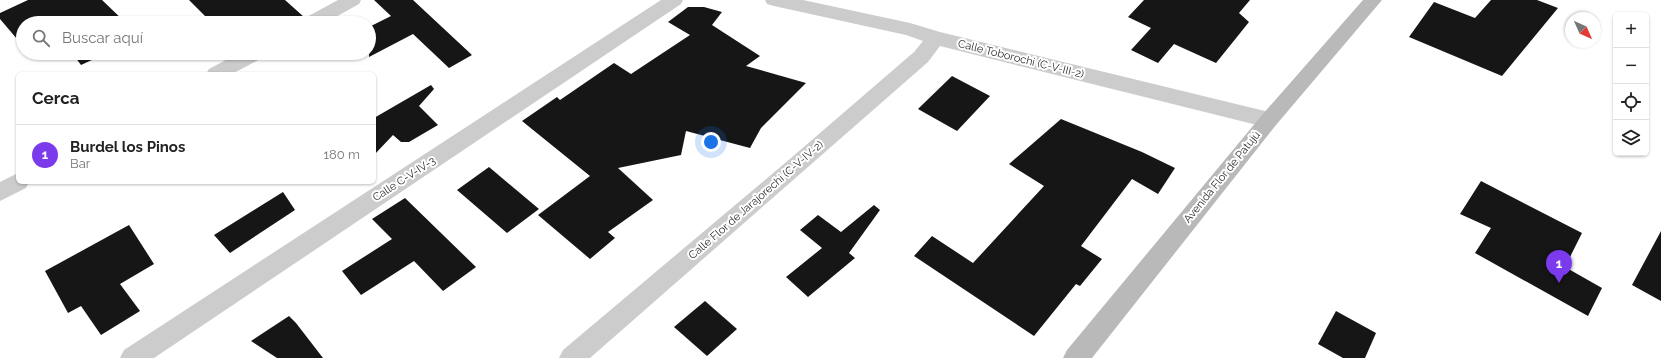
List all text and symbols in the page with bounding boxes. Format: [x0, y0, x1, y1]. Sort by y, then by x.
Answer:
north arrow [1565, 12, 1601, 48]
map controls [1613, 12, 1649, 156]
button: + [1613, 12, 1649, 48]
search box [16, 16, 376, 60]
icon: search [30, 27, 52, 49]
text: Buscar aquí [62, 29, 143, 47]
street label: Calle Toborochi (C-V-III-2) [957, 37, 1085, 81]
button: − [1613, 48, 1649, 84]
button: locate [1613, 84, 1649, 120]
text: Cerca [32, 88, 80, 108]
button: layers [1613, 120, 1649, 156]
street label: Avenida Flor de Patujú [1181, 129, 1263, 225]
your location [701, 132, 721, 152]
text: Burdel los Pinos [70, 138, 185, 156]
street label: Calle Flor de Jarajorechi (C-V-IV-2) [686, 138, 826, 262]
text: 1 [42, 147, 48, 162]
text: 180 m [324, 147, 360, 162]
street label: Calle C-V-IV-3 [370, 154, 438, 204]
text: Bar [70, 156, 90, 171]
pin: 1 [1546, 250, 1572, 283]

